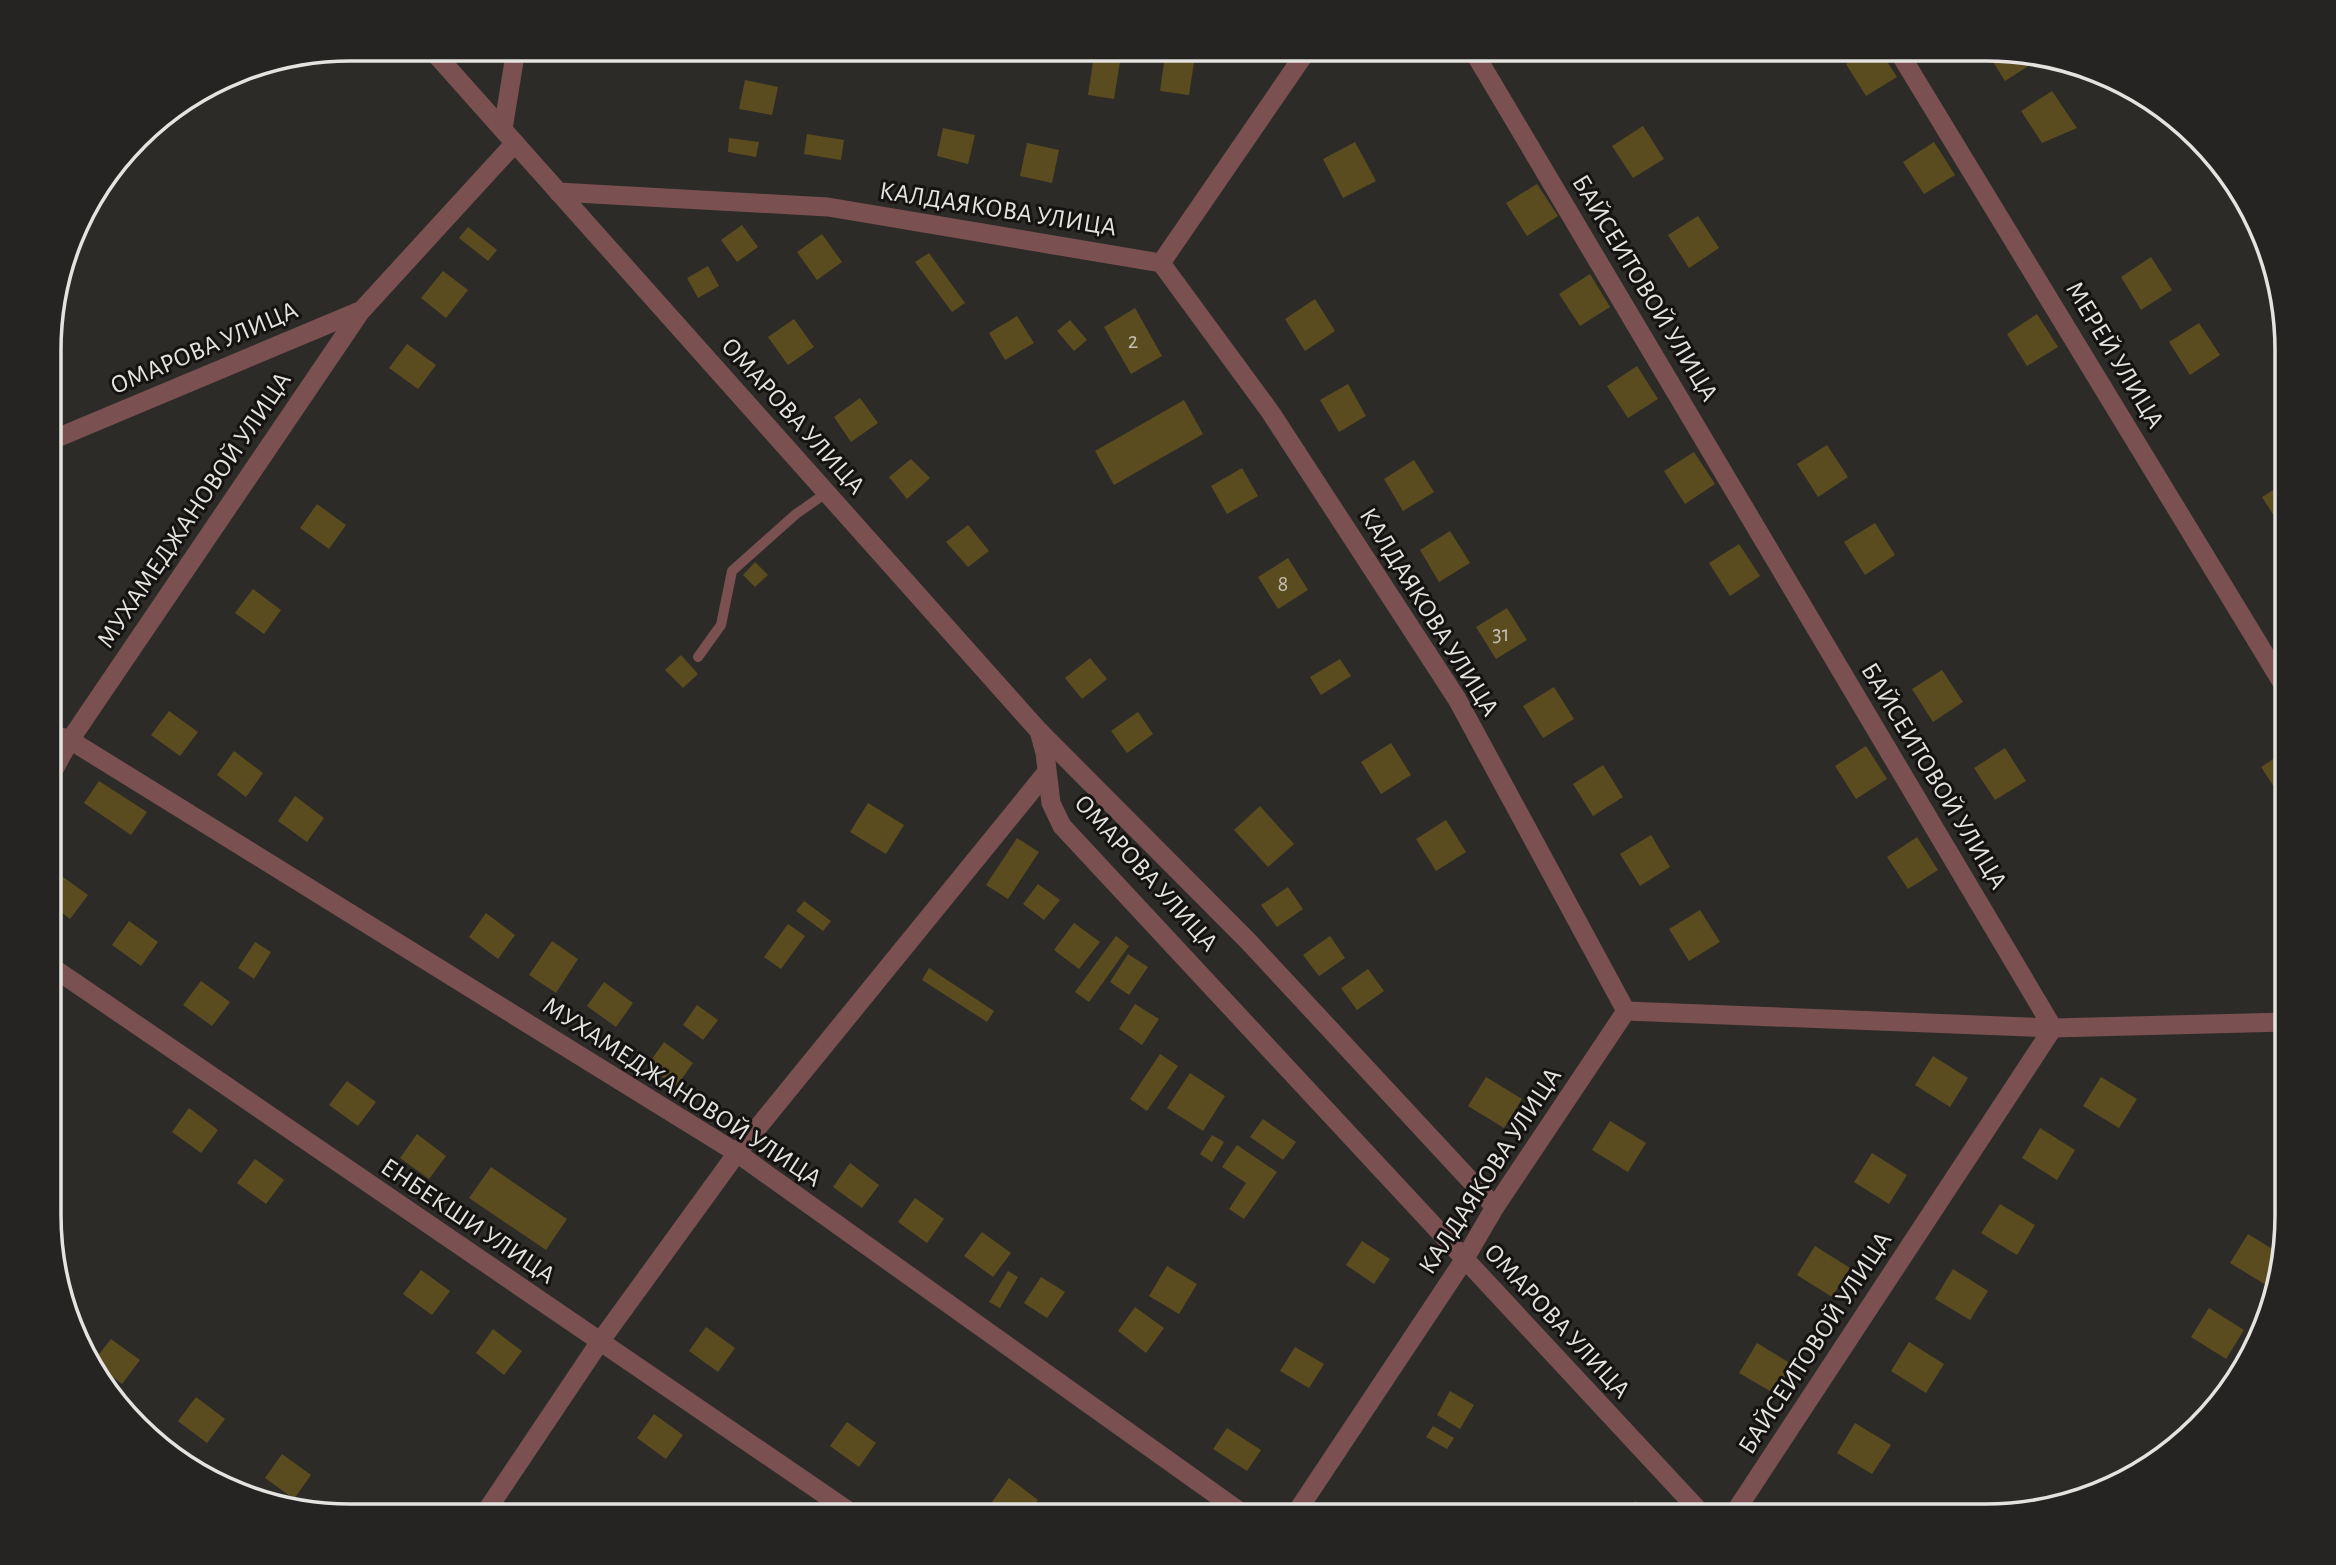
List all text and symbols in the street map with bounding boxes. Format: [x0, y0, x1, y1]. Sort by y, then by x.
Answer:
street label: БАЙСЕИТОВОЙ УЛИЦА [1567, 170, 1723, 406]
street label: КАЛДАЯКОВА УЛИЦА [878, 177, 1118, 241]
street label: МЕРЕЙ УЛИЦА [2061, 277, 2169, 433]
street label: ОМАРОВА УЛИЦА [107, 297, 301, 399]
house number: 2 [1128, 330, 1138, 353]
street label: ОМАРОВА УЛИЦА [716, 333, 870, 499]
street label: МУХАМЕДЖАНОВОЙ УЛИЦА [92, 367, 296, 653]
street label: КАЛДАЯКОВА УЛИЦА [1354, 503, 1504, 721]
house number: 8 [1278, 573, 1288, 596]
house number: 31 [1492, 623, 1510, 646]
street label: БАЙСЕИТОВОЙ УЛИЦА [1856, 658, 2012, 894]
street label: ОМАРОВА УЛИЦА [1069, 790, 1223, 956]
street label: МУХАМЕДЖАНОВОЙ УЛИЦА [538, 992, 826, 1192]
street label: КАЛДАЯКОВА УЛИЦА [1414, 1063, 1566, 1279]
street label: ЕНБЕКШИ УЛИЦА [376, 1153, 560, 1289]
street label: БАЙСЕИТОВОЙ УЛИЦА [1734, 1227, 1896, 1459]
street label: ОМАРОВА УЛИЦА [1479, 1239, 1635, 1403]

